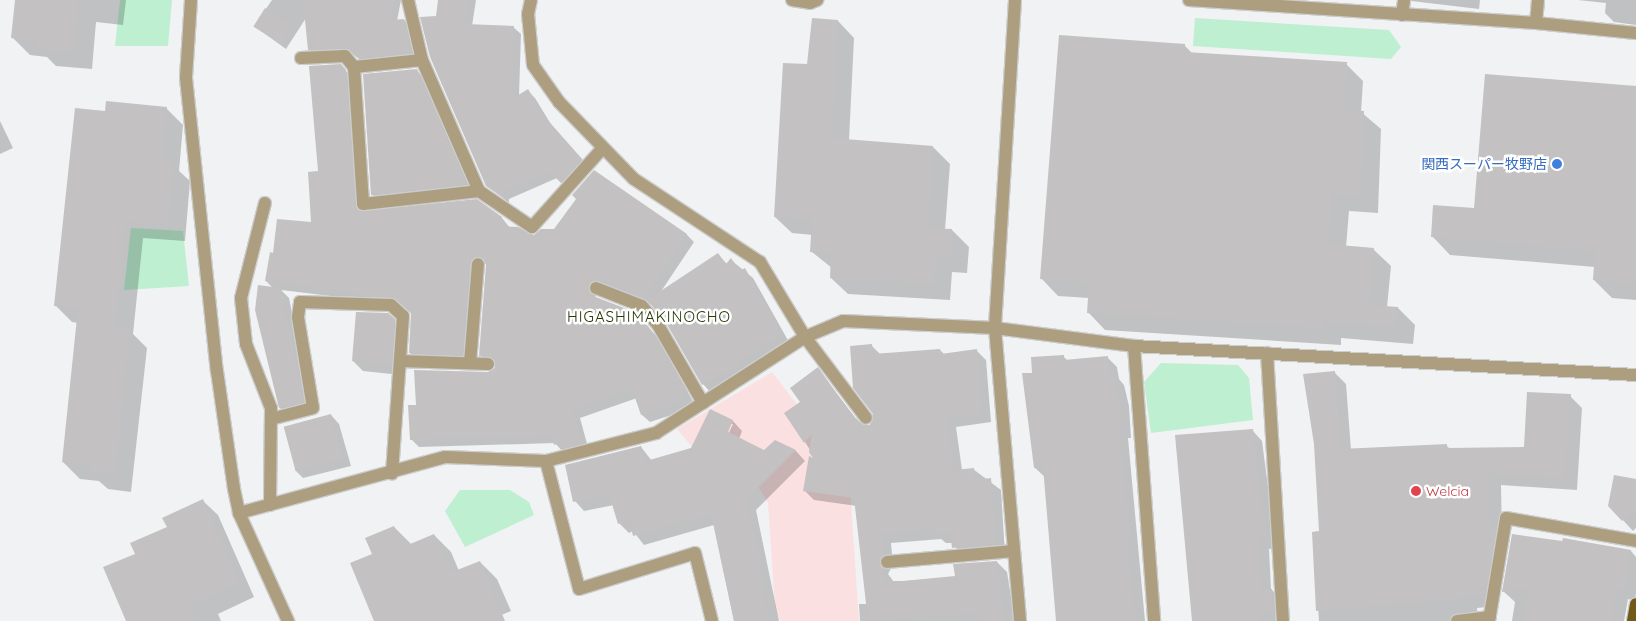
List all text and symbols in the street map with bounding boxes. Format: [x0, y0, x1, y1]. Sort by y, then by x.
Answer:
place label: 関西スーパー牧野店 [1421, 156, 1547, 172]
marker: 関西スーパー牧野店 [1551, 158, 1563, 170]
district label: HIGASHIMAKINOCHO [565, 308, 733, 326]
place label: Welcia [1426, 483, 1469, 499]
marker: Welcia [1410, 485, 1422, 497]

